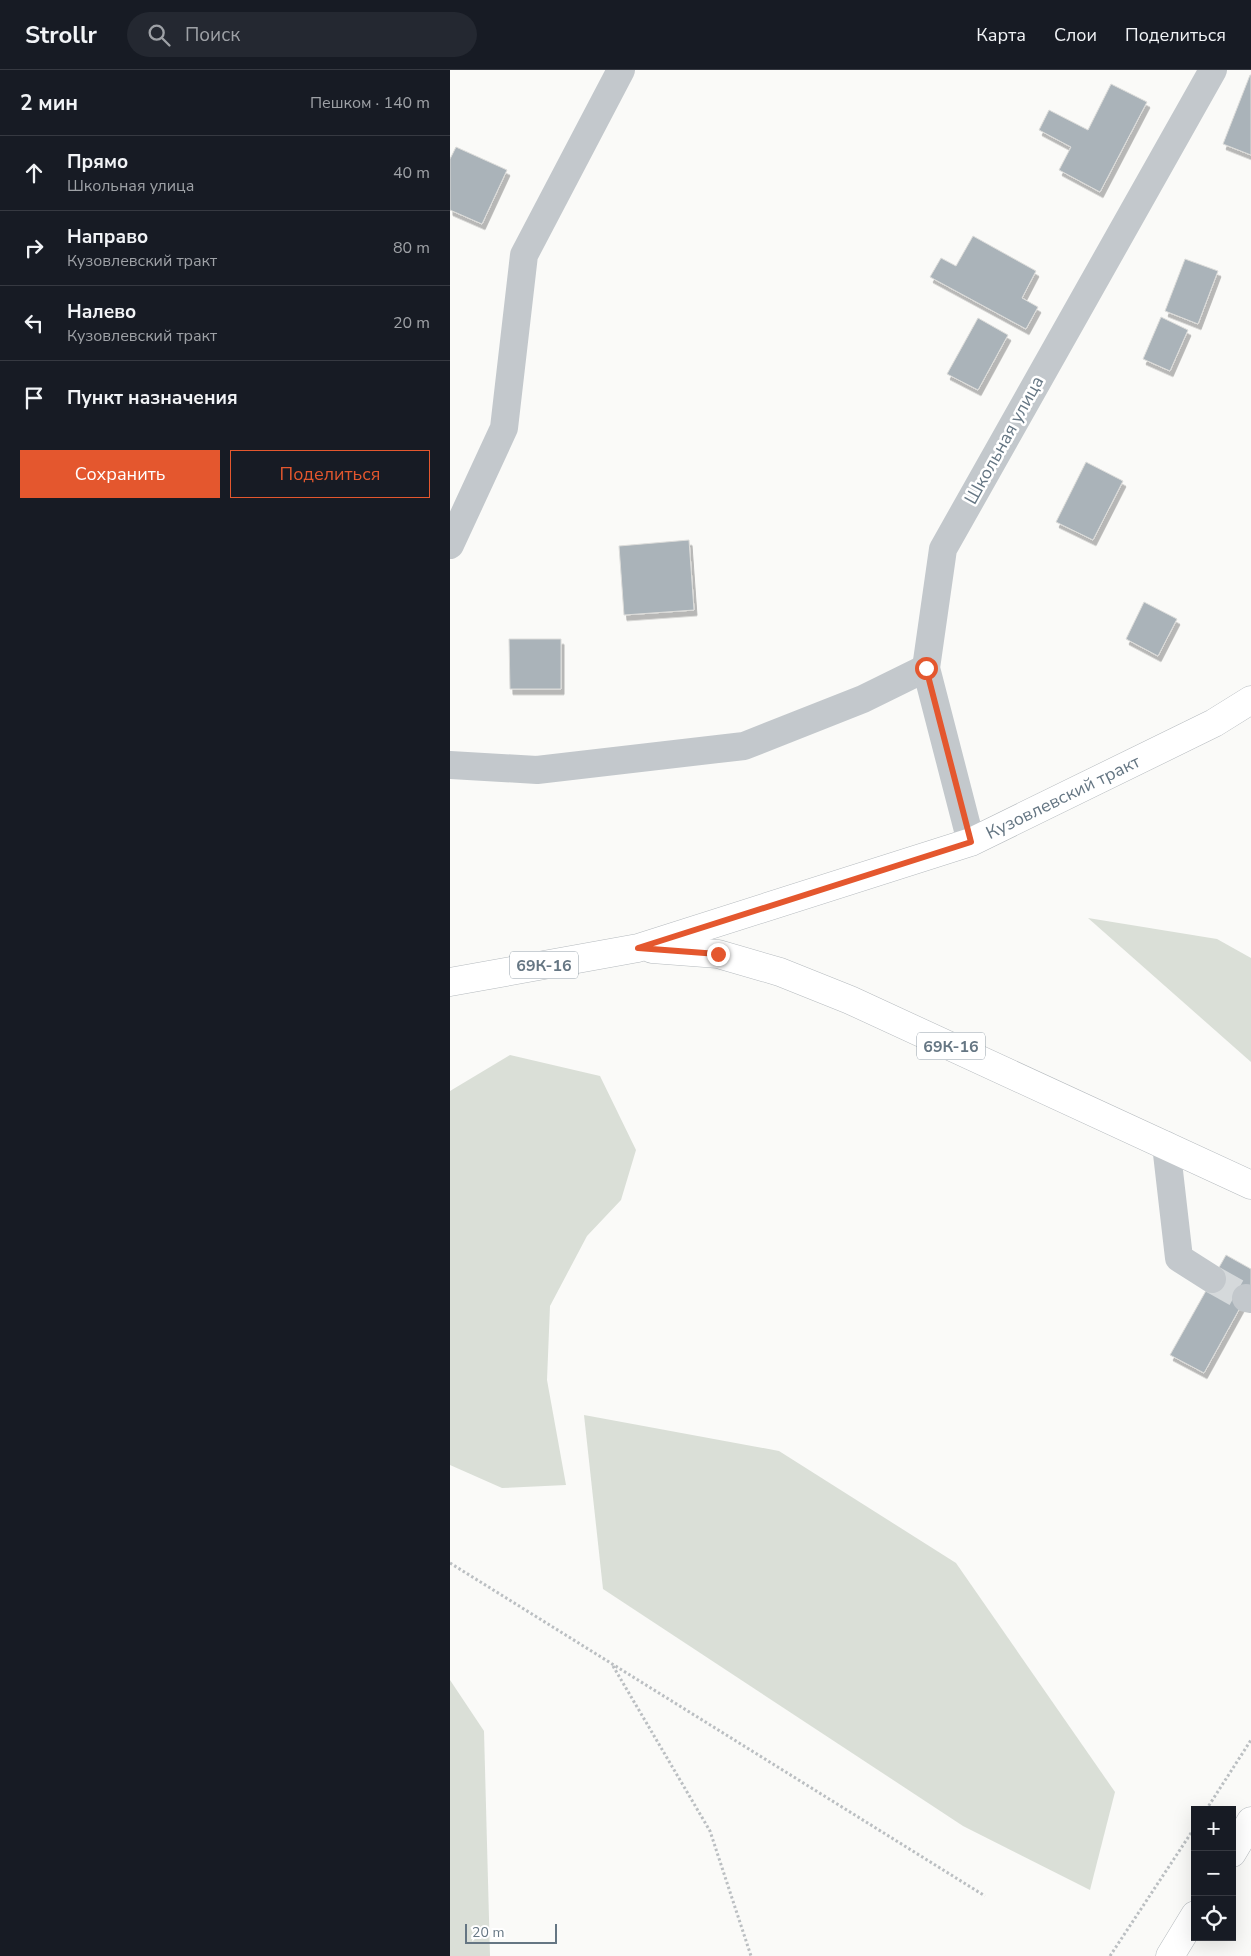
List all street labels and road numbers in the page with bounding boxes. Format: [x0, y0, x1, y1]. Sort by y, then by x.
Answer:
street label: Школьная улица [959, 372, 1049, 508]
street label: Кузовлевский тракт [982, 749, 1144, 845]
road number: 69К-16 [510, 952, 578, 978]
road number: 69К-16 [917, 1032, 985, 1059]

